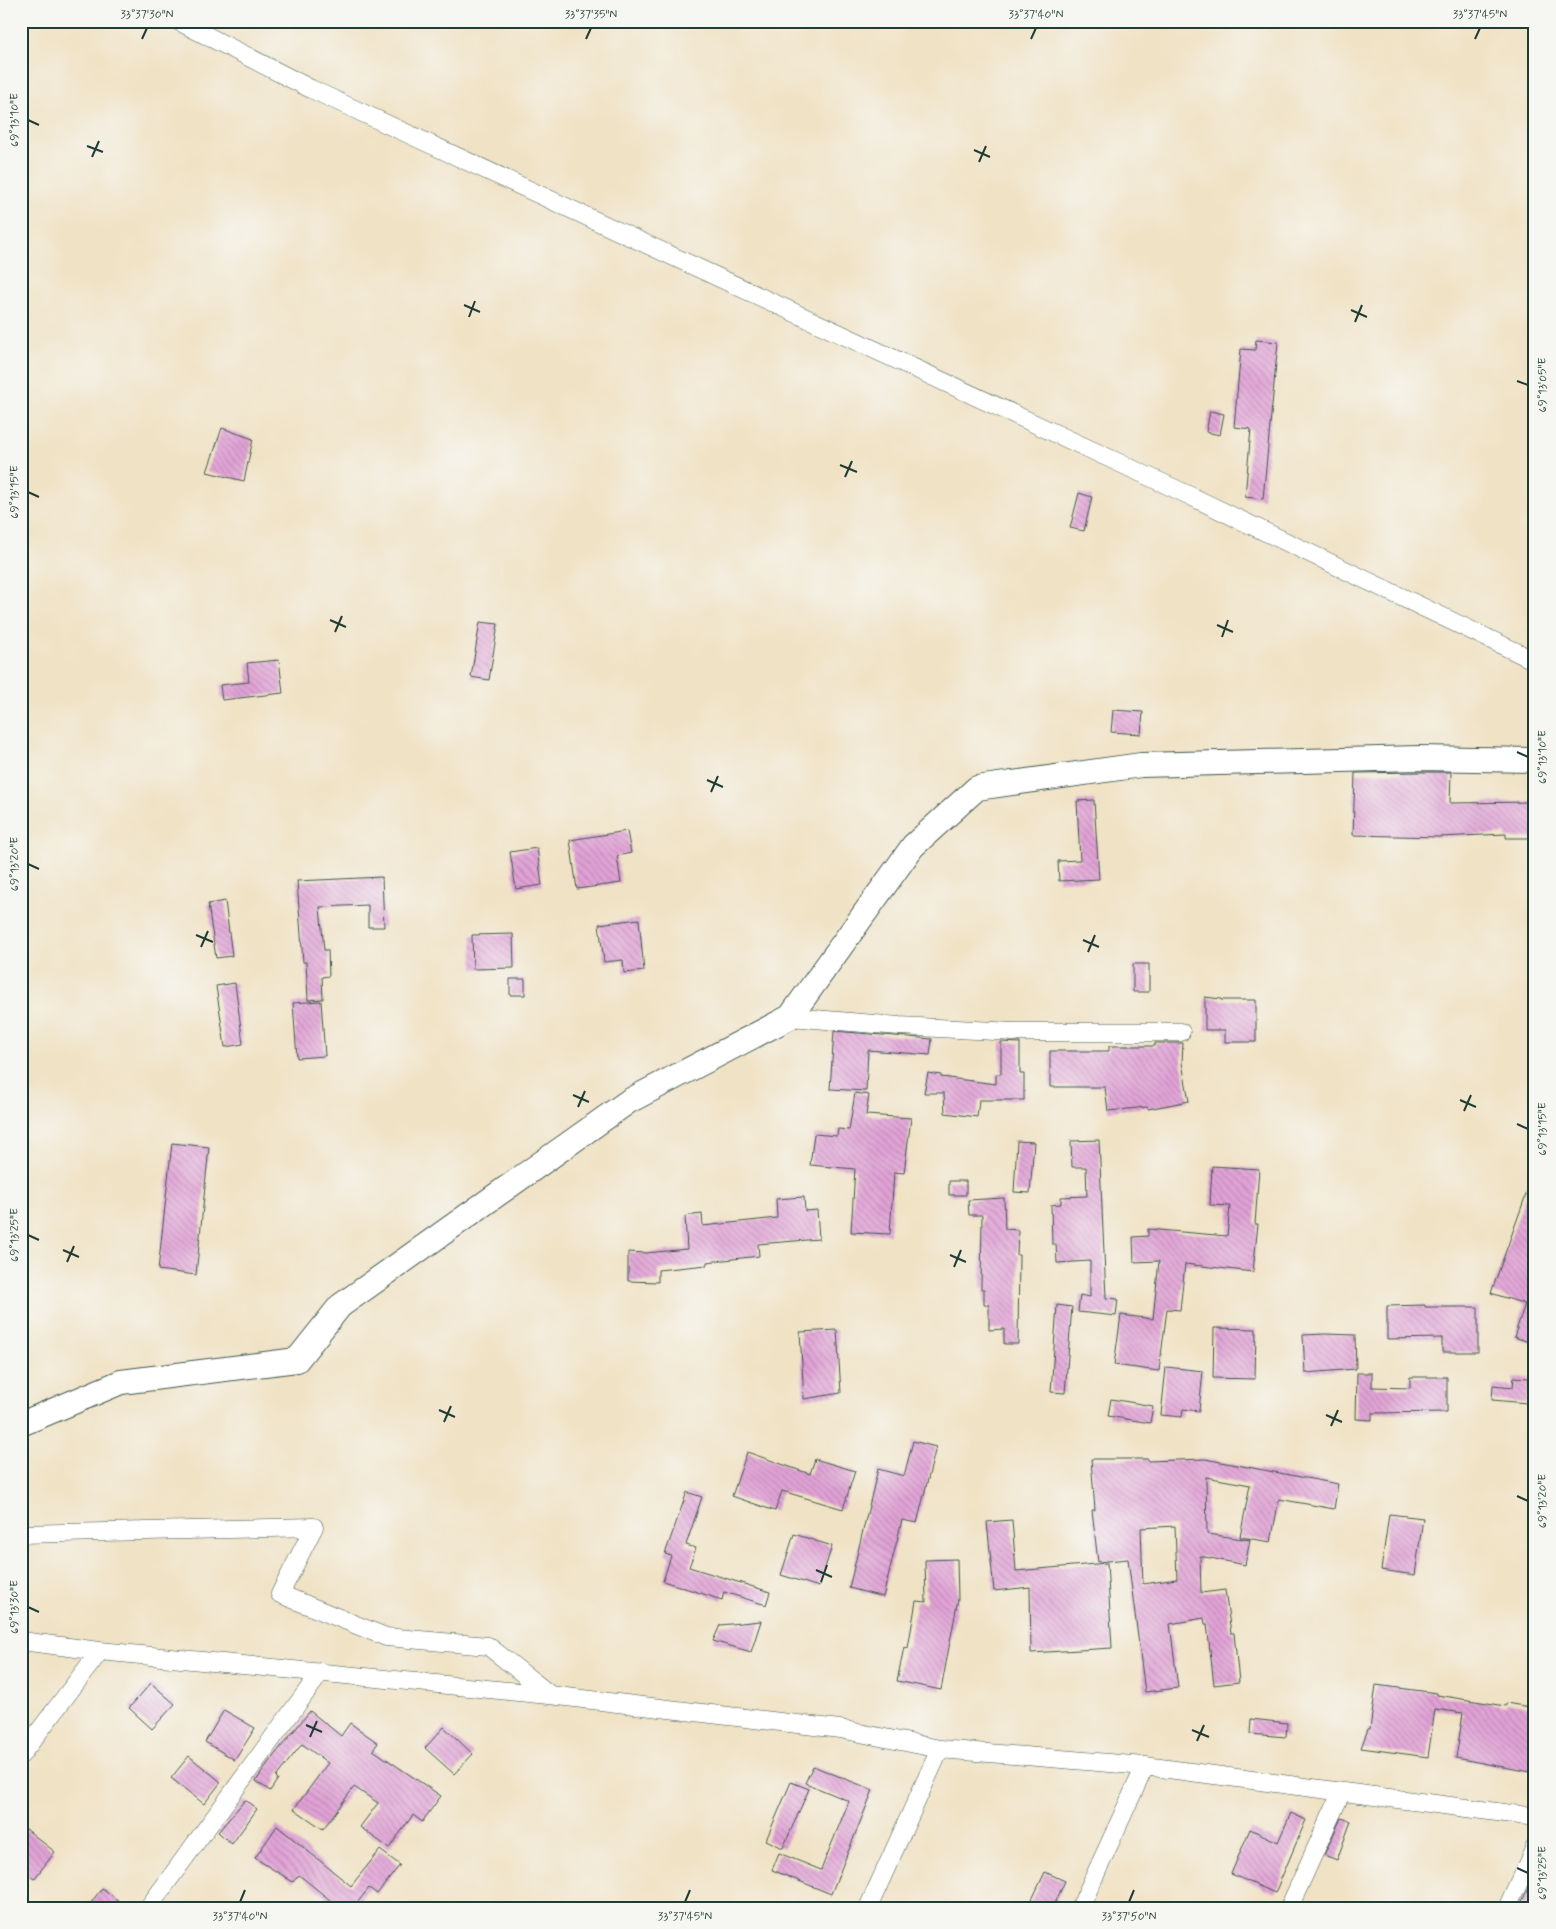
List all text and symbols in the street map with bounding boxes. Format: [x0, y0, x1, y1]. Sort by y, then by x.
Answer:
text: 33°37'30"N [120, 7, 174, 23]
text: 33°37'35"N [565, 7, 617, 23]
text: 33°37'40"N [1009, 7, 1063, 23]
text: 33°37'45"N [1453, 7, 1507, 23]
text: 69°13'10"E [7, 93, 23, 147]
text: 69°13'05"E [1535, 358, 1551, 412]
text: 69°13'15"E [7, 465, 23, 519]
text: 69°13'10"E [1535, 730, 1551, 784]
text: 69°13'20"E [7, 837, 23, 891]
text: 69°13'15"E [1535, 1102, 1551, 1156]
text: 69°13'25"E [7, 1208, 23, 1262]
text: 69°13'20"E [1535, 1474, 1551, 1528]
text: 69°13'30"E [7, 1580, 23, 1634]
text: 69°13'25"E [1535, 1846, 1551, 1900]
text: 33°37'40"N [213, 1909, 267, 1925]
text: 33°37'45"N [658, 1909, 712, 1925]
text: 33°37'50"N [1102, 1909, 1157, 1925]

